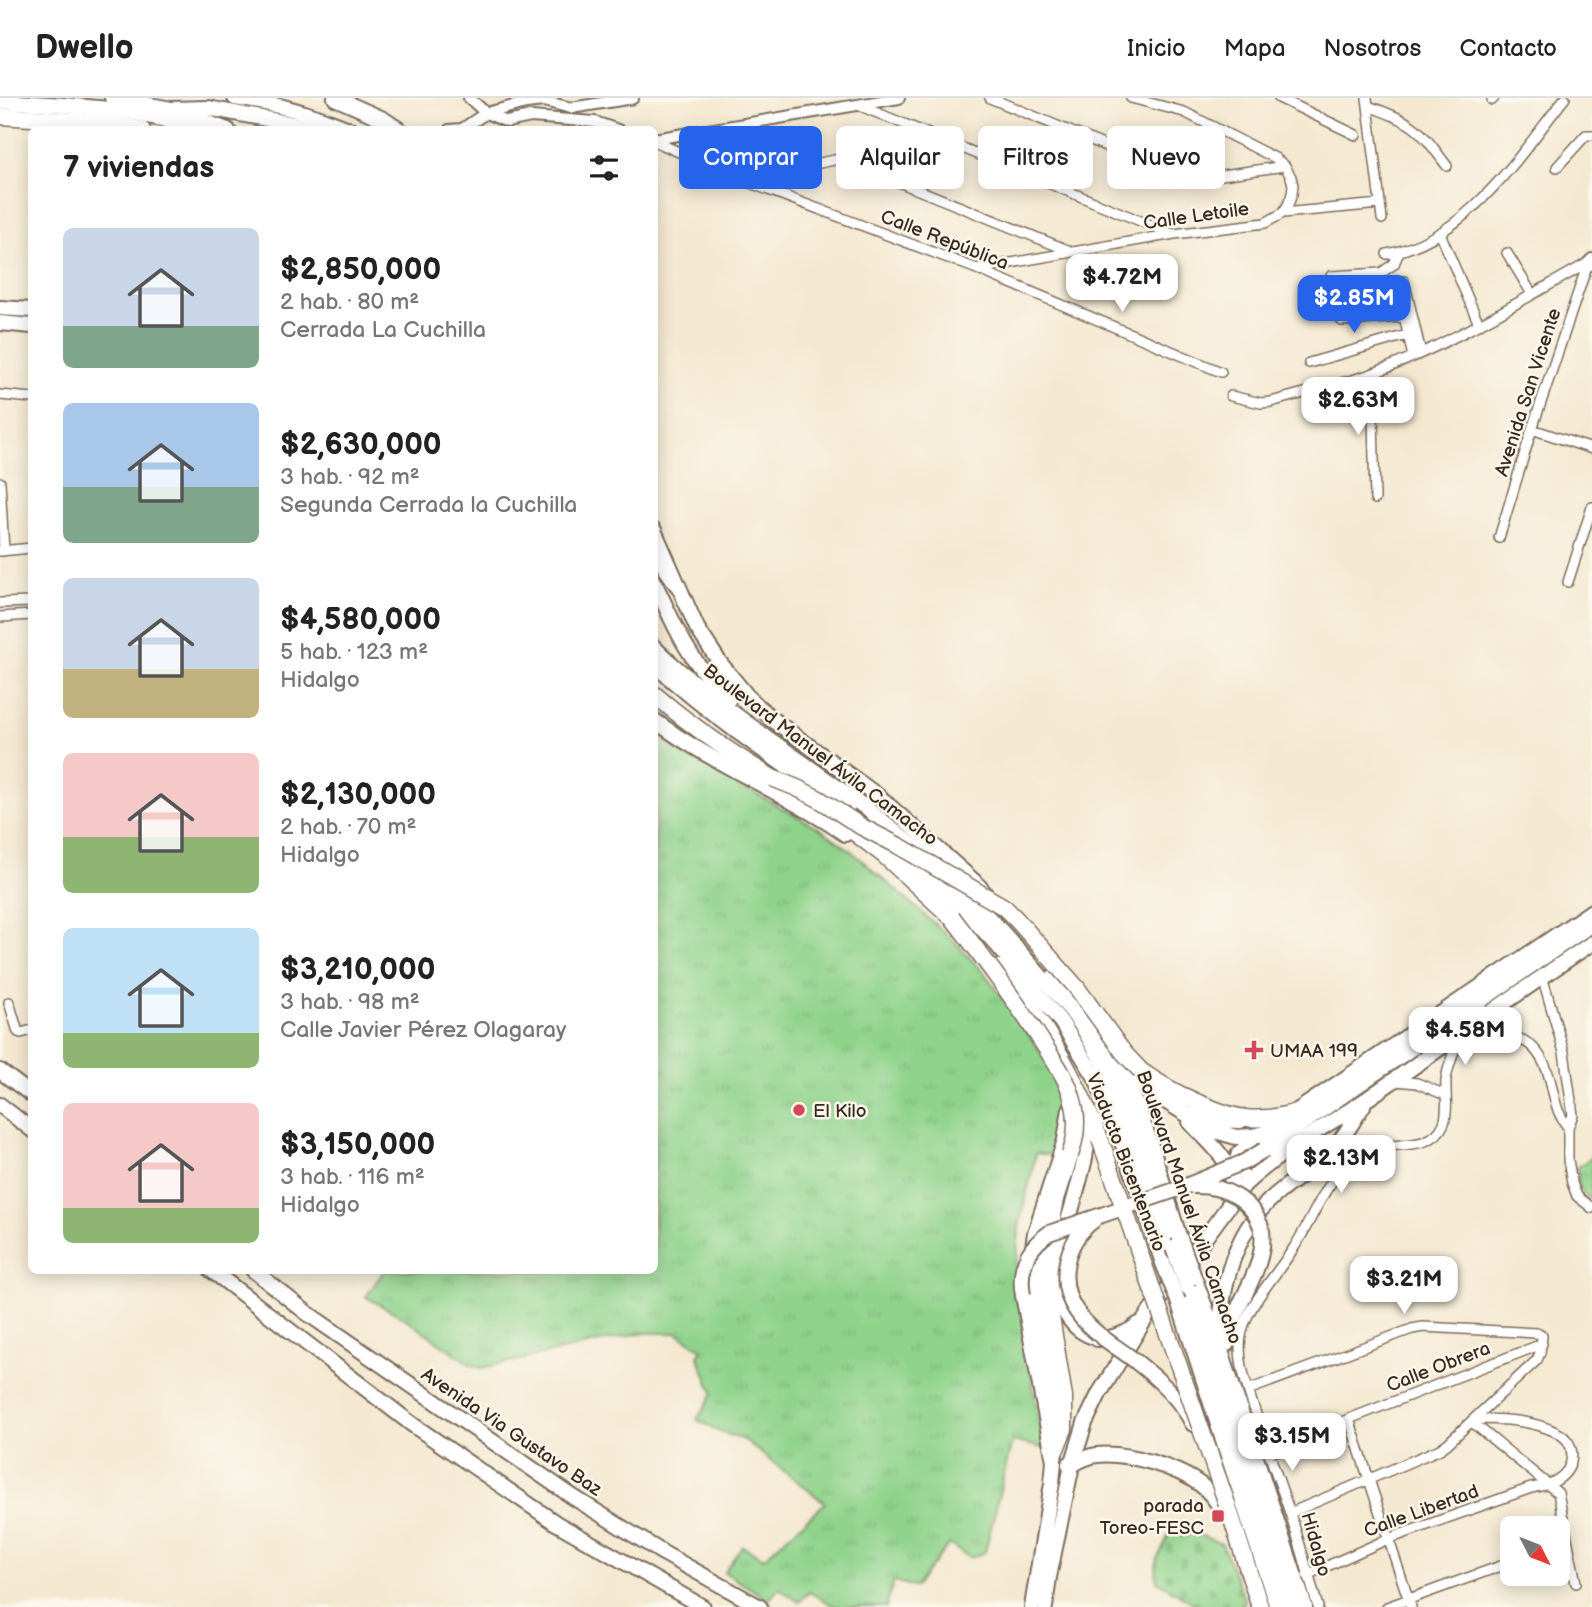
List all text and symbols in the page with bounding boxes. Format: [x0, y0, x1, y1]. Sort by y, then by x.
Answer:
text: Dwello [35, 28, 134, 68]
text: Inicio [1127, 34, 1186, 63]
text: Mapa [1224, 34, 1286, 63]
text: Nosotros [1324, 34, 1421, 63]
text: Contacto [1459, 34, 1557, 63]
chip: Comprar [679, 126, 822, 189]
chip: Alquilar [836, 126, 964, 189]
chip: Filtros [978, 126, 1093, 189]
chip: Nuevo [1107, 126, 1225, 189]
icon: filters [585, 149, 623, 187]
text: 7 viviendas [63, 150, 214, 186]
street label: Calle Letoile [1142, 198, 1251, 235]
street label: Calle República [877, 205, 1012, 275]
text: $2,850,000 [280, 252, 441, 288]
pin: $4.72M [1065, 254, 1179, 314]
icon: home [119, 256, 203, 340]
text: $4.72M [1082, 263, 1162, 291]
pin: $2.85M [1297, 275, 1411, 335]
text: $2.85M [1314, 284, 1394, 312]
text: 2 hab. · 80 m² [280, 288, 419, 316]
street label: Avenida San Vicente [1490, 306, 1566, 479]
text: Cerrada La Cuchilla [280, 316, 486, 344]
pin: $2.63M [1301, 378, 1415, 437]
text: $2.63M [1317, 386, 1399, 414]
text: $2,630,000 [280, 427, 442, 463]
icon: home [119, 431, 203, 515]
text: 3 hab. · 92 m² [280, 463, 420, 491]
text: Segunda Cerrada la Cuchilla [280, 491, 577, 519]
text: $4,580,000 [280, 602, 441, 638]
icon: home [119, 606, 203, 690]
text: 5 hab. · 123 m² [280, 638, 428, 666]
street label: Boulevard Manuel Ávila Camacho [698, 659, 942, 851]
text: Hidalgo [280, 666, 360, 694]
text: $2,130,000 [280, 777, 436, 813]
icon: home [119, 781, 203, 865]
text: 2 hab. · 70 m² [280, 813, 417, 841]
text: Hidalgo [280, 841, 360, 869]
text: $3,210,000 [280, 952, 435, 988]
icon: home [119, 956, 203, 1040]
text: 3 hab. · 98 m² [280, 988, 420, 1016]
pin: $4.58M [1408, 1007, 1522, 1067]
text: Calle Javier Pérez Olagaray [280, 1016, 566, 1044]
text: $4.58M [1425, 1016, 1505, 1044]
marker: UMAA 199 [1244, 1040, 1264, 1060]
place label: UMAA 199 [1270, 1040, 1358, 1063]
street label: Boulevard Manuel Ávila Camacho [1131, 1067, 1247, 1347]
street label: Viaducto Bicentenario [1081, 1070, 1170, 1255]
place label: El Kilo [813, 1100, 867, 1123]
marker: El Kilo [791, 1102, 807, 1118]
text: $3,150,000 [280, 1127, 435, 1163]
icon: home [119, 1131, 203, 1215]
pin: $2.13M [1284, 1136, 1398, 1195]
text: $2.13M [1303, 1144, 1379, 1172]
text: 3 hab. · 116 m² [280, 1163, 425, 1191]
text: Hidalgo [280, 1191, 360, 1219]
pin: $3.21M [1347, 1256, 1461, 1316]
text: $3.21M [1366, 1265, 1442, 1293]
street label: Calle Obrera [1383, 1337, 1494, 1398]
street label: Avenida Via Gustavo Baz [417, 1363, 607, 1502]
pin: $3.15M [1235, 1414, 1349, 1473]
text: $3.15M [1254, 1422, 1330, 1450]
street label: Calle Libertad [1361, 1480, 1482, 1543]
place label: parada Toreo-FESC [1099, 1495, 1204, 1540]
marker: parada Toreo-FESC [1210, 1508, 1226, 1524]
street label: Hidalgo [1295, 1510, 1336, 1579]
north arrow [1500, 1516, 1570, 1586]
map controls [1500, 1516, 1570, 1586]

